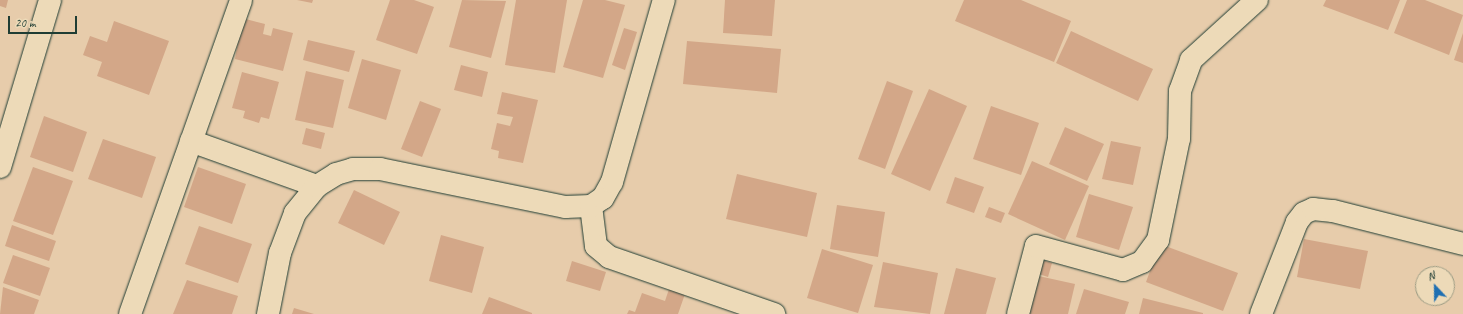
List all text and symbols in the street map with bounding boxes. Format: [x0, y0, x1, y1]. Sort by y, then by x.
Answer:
scale bar [10, 8, 79, 34]
text: 20 m [15, 15, 35, 31]
north arrow [1415, 266, 1455, 306]
text: N [1425, 268, 1437, 284]

